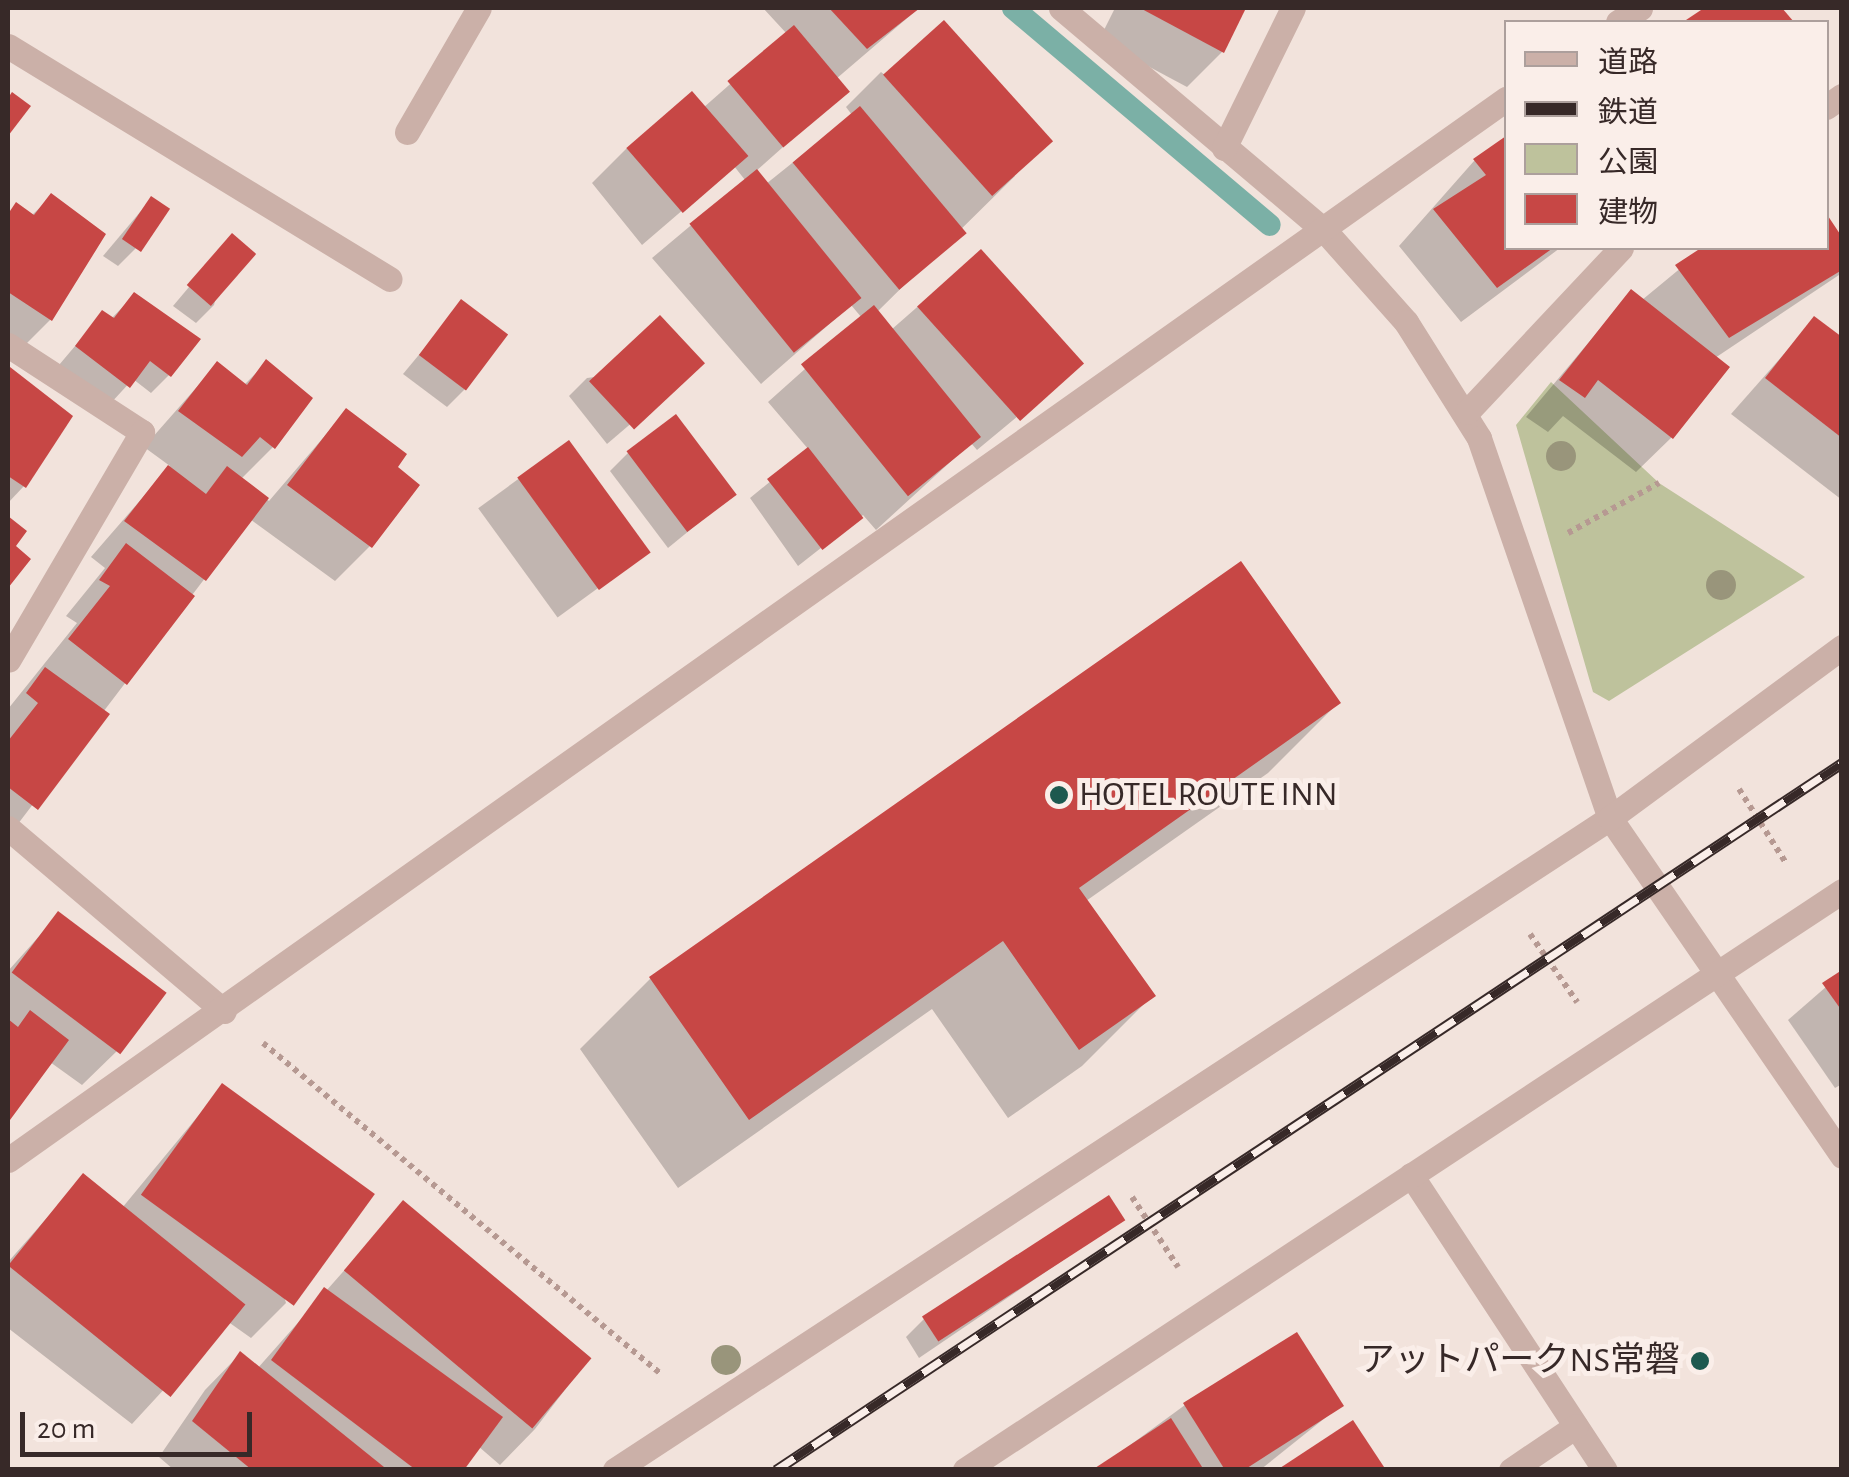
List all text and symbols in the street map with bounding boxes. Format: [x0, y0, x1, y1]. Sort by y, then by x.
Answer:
legend [1504, 20, 1829, 250]
text: 道路 [1598, 48, 1658, 78]
text: 鉄道 [1598, 98, 1658, 128]
text: 公園 [1598, 148, 1658, 178]
text: 建物 [1598, 198, 1658, 228]
place label: HOTEL ROUTE INN [1079, 774, 1338, 816]
marker: HOTEL ROUTE INN [1048, 784, 1070, 806]
place label: アットパークNS常磐 [1360, 1340, 1680, 1382]
marker: アットパークNS常磐 [1689, 1350, 1711, 1372]
scale bar [25, 1392, 258, 1454]
text: 20 m [37, 1414, 95, 1444]

